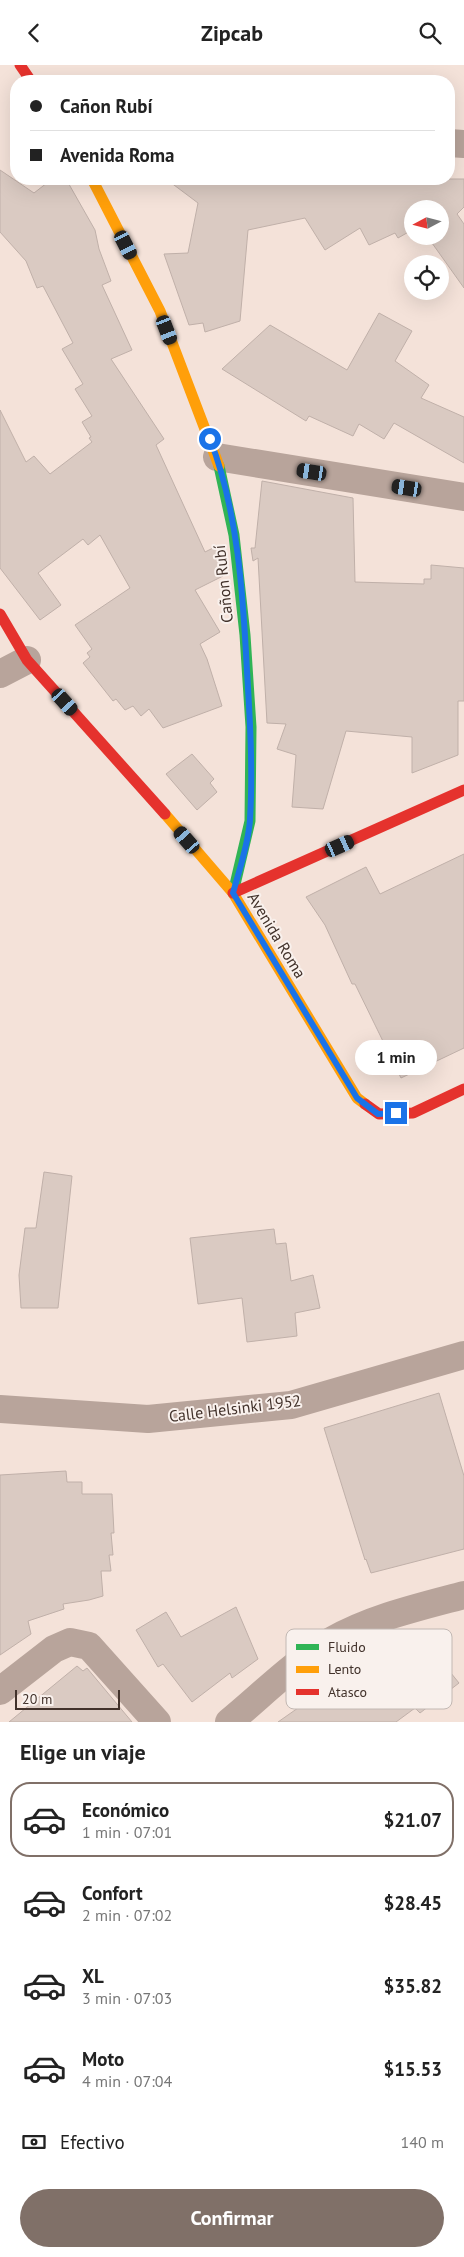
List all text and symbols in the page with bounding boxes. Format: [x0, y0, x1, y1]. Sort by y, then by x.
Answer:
icon: back [20, 19, 48, 47]
text: Zipcab [201, 19, 263, 47]
icon: search [416, 19, 444, 47]
text: Cañon Rubí [60, 94, 153, 118]
text: Avenida Roma [60, 143, 174, 167]
north arrow [404, 200, 449, 245]
map controls [404, 200, 449, 300]
car [112, 228, 139, 262]
button: locate [404, 255, 449, 300]
car [154, 313, 179, 347]
route start [199, 428, 221, 450]
car [296, 462, 327, 482]
car [391, 478, 422, 498]
street label: Cañon Rubí [209, 544, 237, 624]
car [49, 686, 80, 718]
car [171, 824, 202, 856]
car [323, 833, 356, 859]
street label: Avenida Roma [244, 888, 310, 982]
callout: 1 min [355, 1041, 437, 1075]
text: 1 min [376, 1047, 416, 1067]
route end [385, 1102, 407, 1124]
street label: Calle Helsinki 1952 [168, 1390, 302, 1426]
legend [286, 1629, 452, 1709]
text: Fluido [328, 1638, 366, 1656]
text: Lento [328, 1660, 361, 1678]
text: Atasco [328, 1683, 367, 1701]
scale bar [15, 1687, 120, 1710]
text: 20 m [22, 1690, 52, 1708]
text: Elige un viaje [20, 1738, 146, 1766]
icon: car [22, 1797, 67, 1842]
text: Económico [82, 1798, 169, 1822]
text: $21.07 [383, 1808, 442, 1832]
text: 1 min · 07:01 [82, 1822, 172, 1842]
icon: car [22, 1880, 67, 1925]
text: Confort [82, 1881, 143, 1905]
text: $28.45 [383, 1891, 442, 1915]
text: 2 min · 07:02 [82, 1905, 172, 1925]
icon: car [22, 1963, 67, 2008]
text: XL [82, 1964, 104, 1988]
text: $35.82 [383, 1974, 442, 1998]
text: 3 min · 07:03 [82, 1988, 172, 2008]
icon: car [22, 2046, 67, 2091]
text: Moto [82, 2047, 124, 2071]
text: $15.53 [383, 2057, 442, 2081]
text: 4 min · 07:04 [82, 2071, 172, 2091]
icon: cash [20, 2128, 48, 2156]
text: Efectivo [60, 2130, 125, 2154]
text: 140 m [401, 2132, 444, 2152]
button: Confirmar [20, 2189, 444, 2247]

